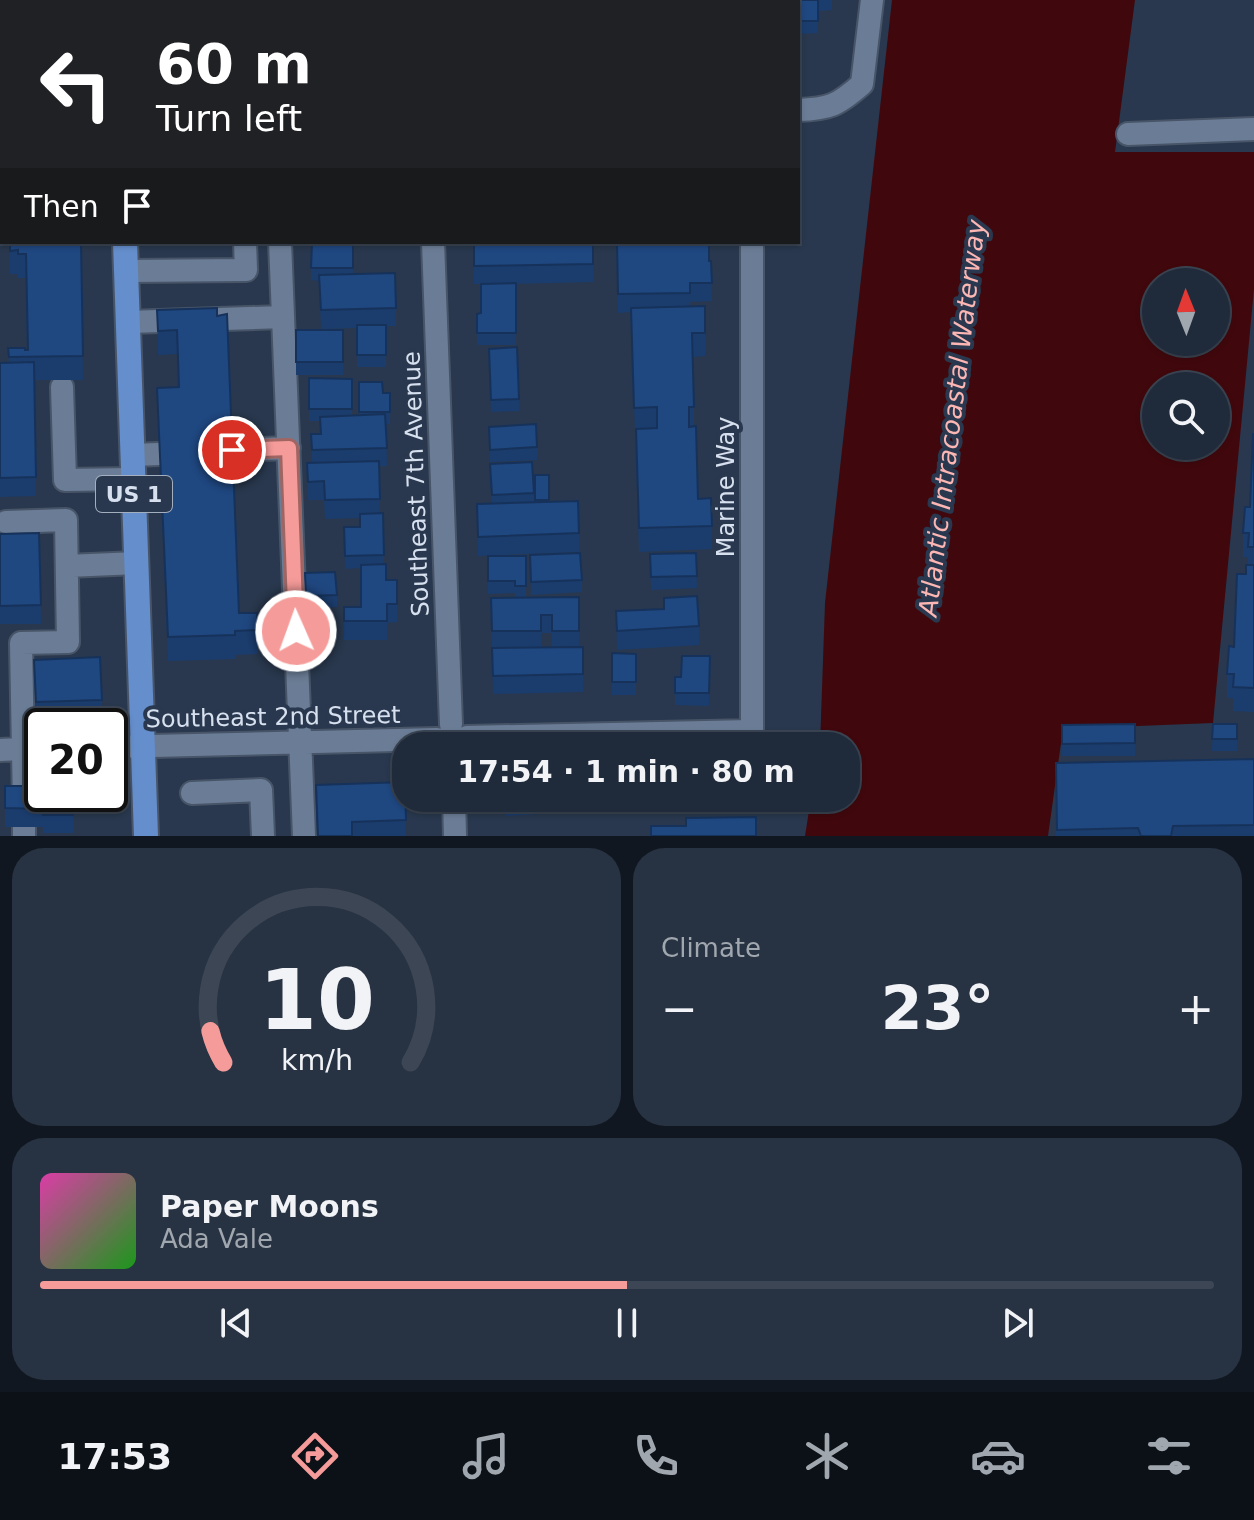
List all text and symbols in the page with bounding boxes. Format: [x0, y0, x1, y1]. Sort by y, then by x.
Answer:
text: 60 m [156, 31, 312, 96]
icon: left [24, 32, 128, 136]
text: Turn left [156, 98, 302, 139]
icon: arrive [115, 184, 159, 228]
text: Then [24, 189, 99, 224]
water label: Atlantic Intracoastal Waterway [913, 217, 991, 620]
north arrow [1142, 268, 1230, 356]
map controls [1142, 268, 1230, 460]
street label: Southeast 7th Avenue [397, 351, 435, 617]
button: search [1142, 372, 1230, 460]
pin [198, 416, 266, 484]
street label: Marine Way [712, 417, 740, 557]
icon: arrive [210, 428, 254, 472]
road number: US 1 [96, 476, 172, 512]
position arrow [254, 589, 338, 673]
street label: Southeast 2nd Street [145, 701, 401, 733]
speed limit sign: 20 [24, 708, 128, 812]
text: 17:54 · 1 min · 80 m [457, 754, 795, 789]
text: Climate [661, 933, 761, 963]
text: 10 [259, 952, 374, 1049]
text: 23° [881, 973, 994, 1043]
text: − [661, 983, 698, 1034]
text: + [1177, 983, 1214, 1034]
text: km/h [280, 1043, 353, 1077]
text: Paper Moons [160, 1189, 379, 1224]
text: Ada Vale [160, 1224, 273, 1254]
icon: previous [214, 1301, 258, 1345]
icon: pause [605, 1301, 649, 1345]
icon: next [996, 1301, 1040, 1345]
icon: directions [287, 1428, 343, 1484]
icon: music [458, 1428, 514, 1484]
icon: phone [628, 1428, 684, 1484]
icon: climate [799, 1428, 855, 1484]
icon: car [970, 1428, 1026, 1484]
icon: filters [1141, 1428, 1197, 1484]
text: 17:53 [57, 1436, 172, 1477]

